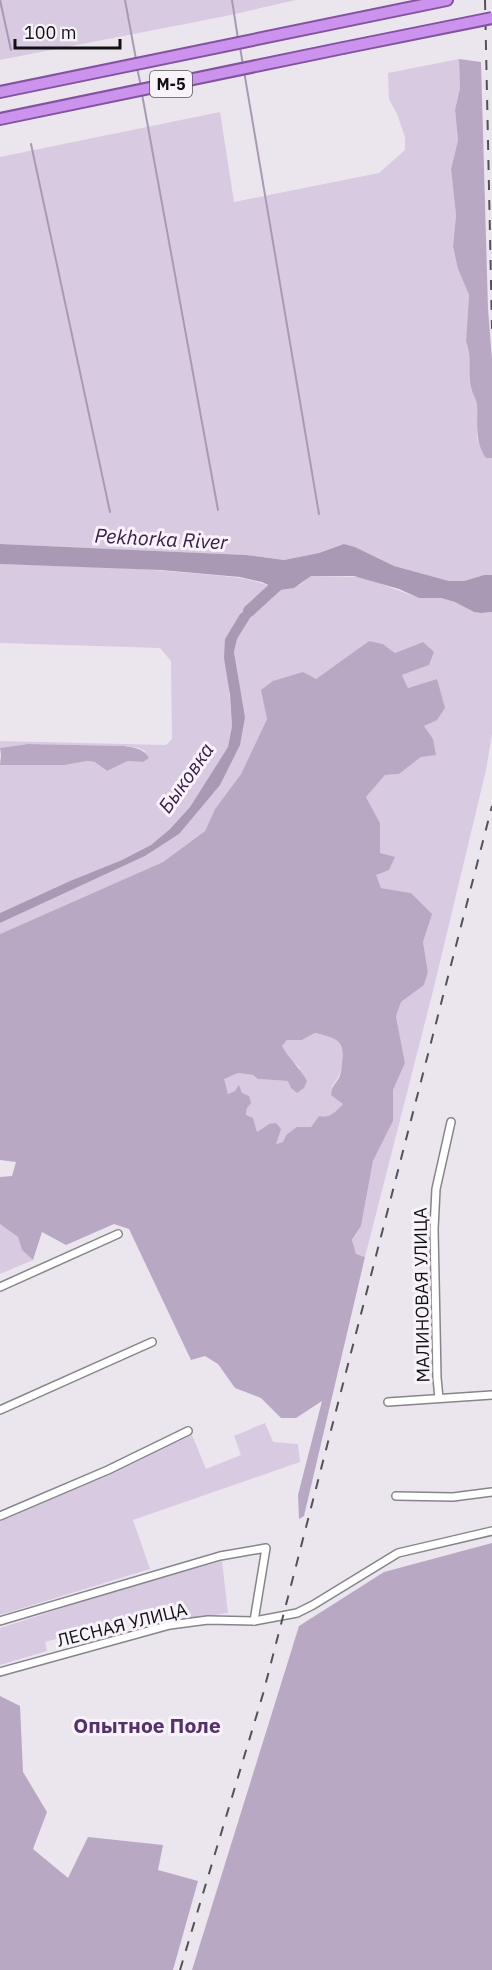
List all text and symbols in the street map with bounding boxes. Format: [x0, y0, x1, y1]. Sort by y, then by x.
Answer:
scale bar [15, 12, 120, 50]
text: 100 m [24, 21, 76, 44]
road number: М-5 [150, 71, 192, 97]
water label: Pekhorka River [94, 522, 229, 555]
water label: Быковка [152, 737, 220, 818]
street label: МАЛИНОВАЯ УЛИЦА [408, 1207, 435, 1383]
street label: ЛЕСНАЯ УЛИЦА [54, 1597, 190, 1652]
district label: Опытное Поле [73, 1711, 221, 1739]

